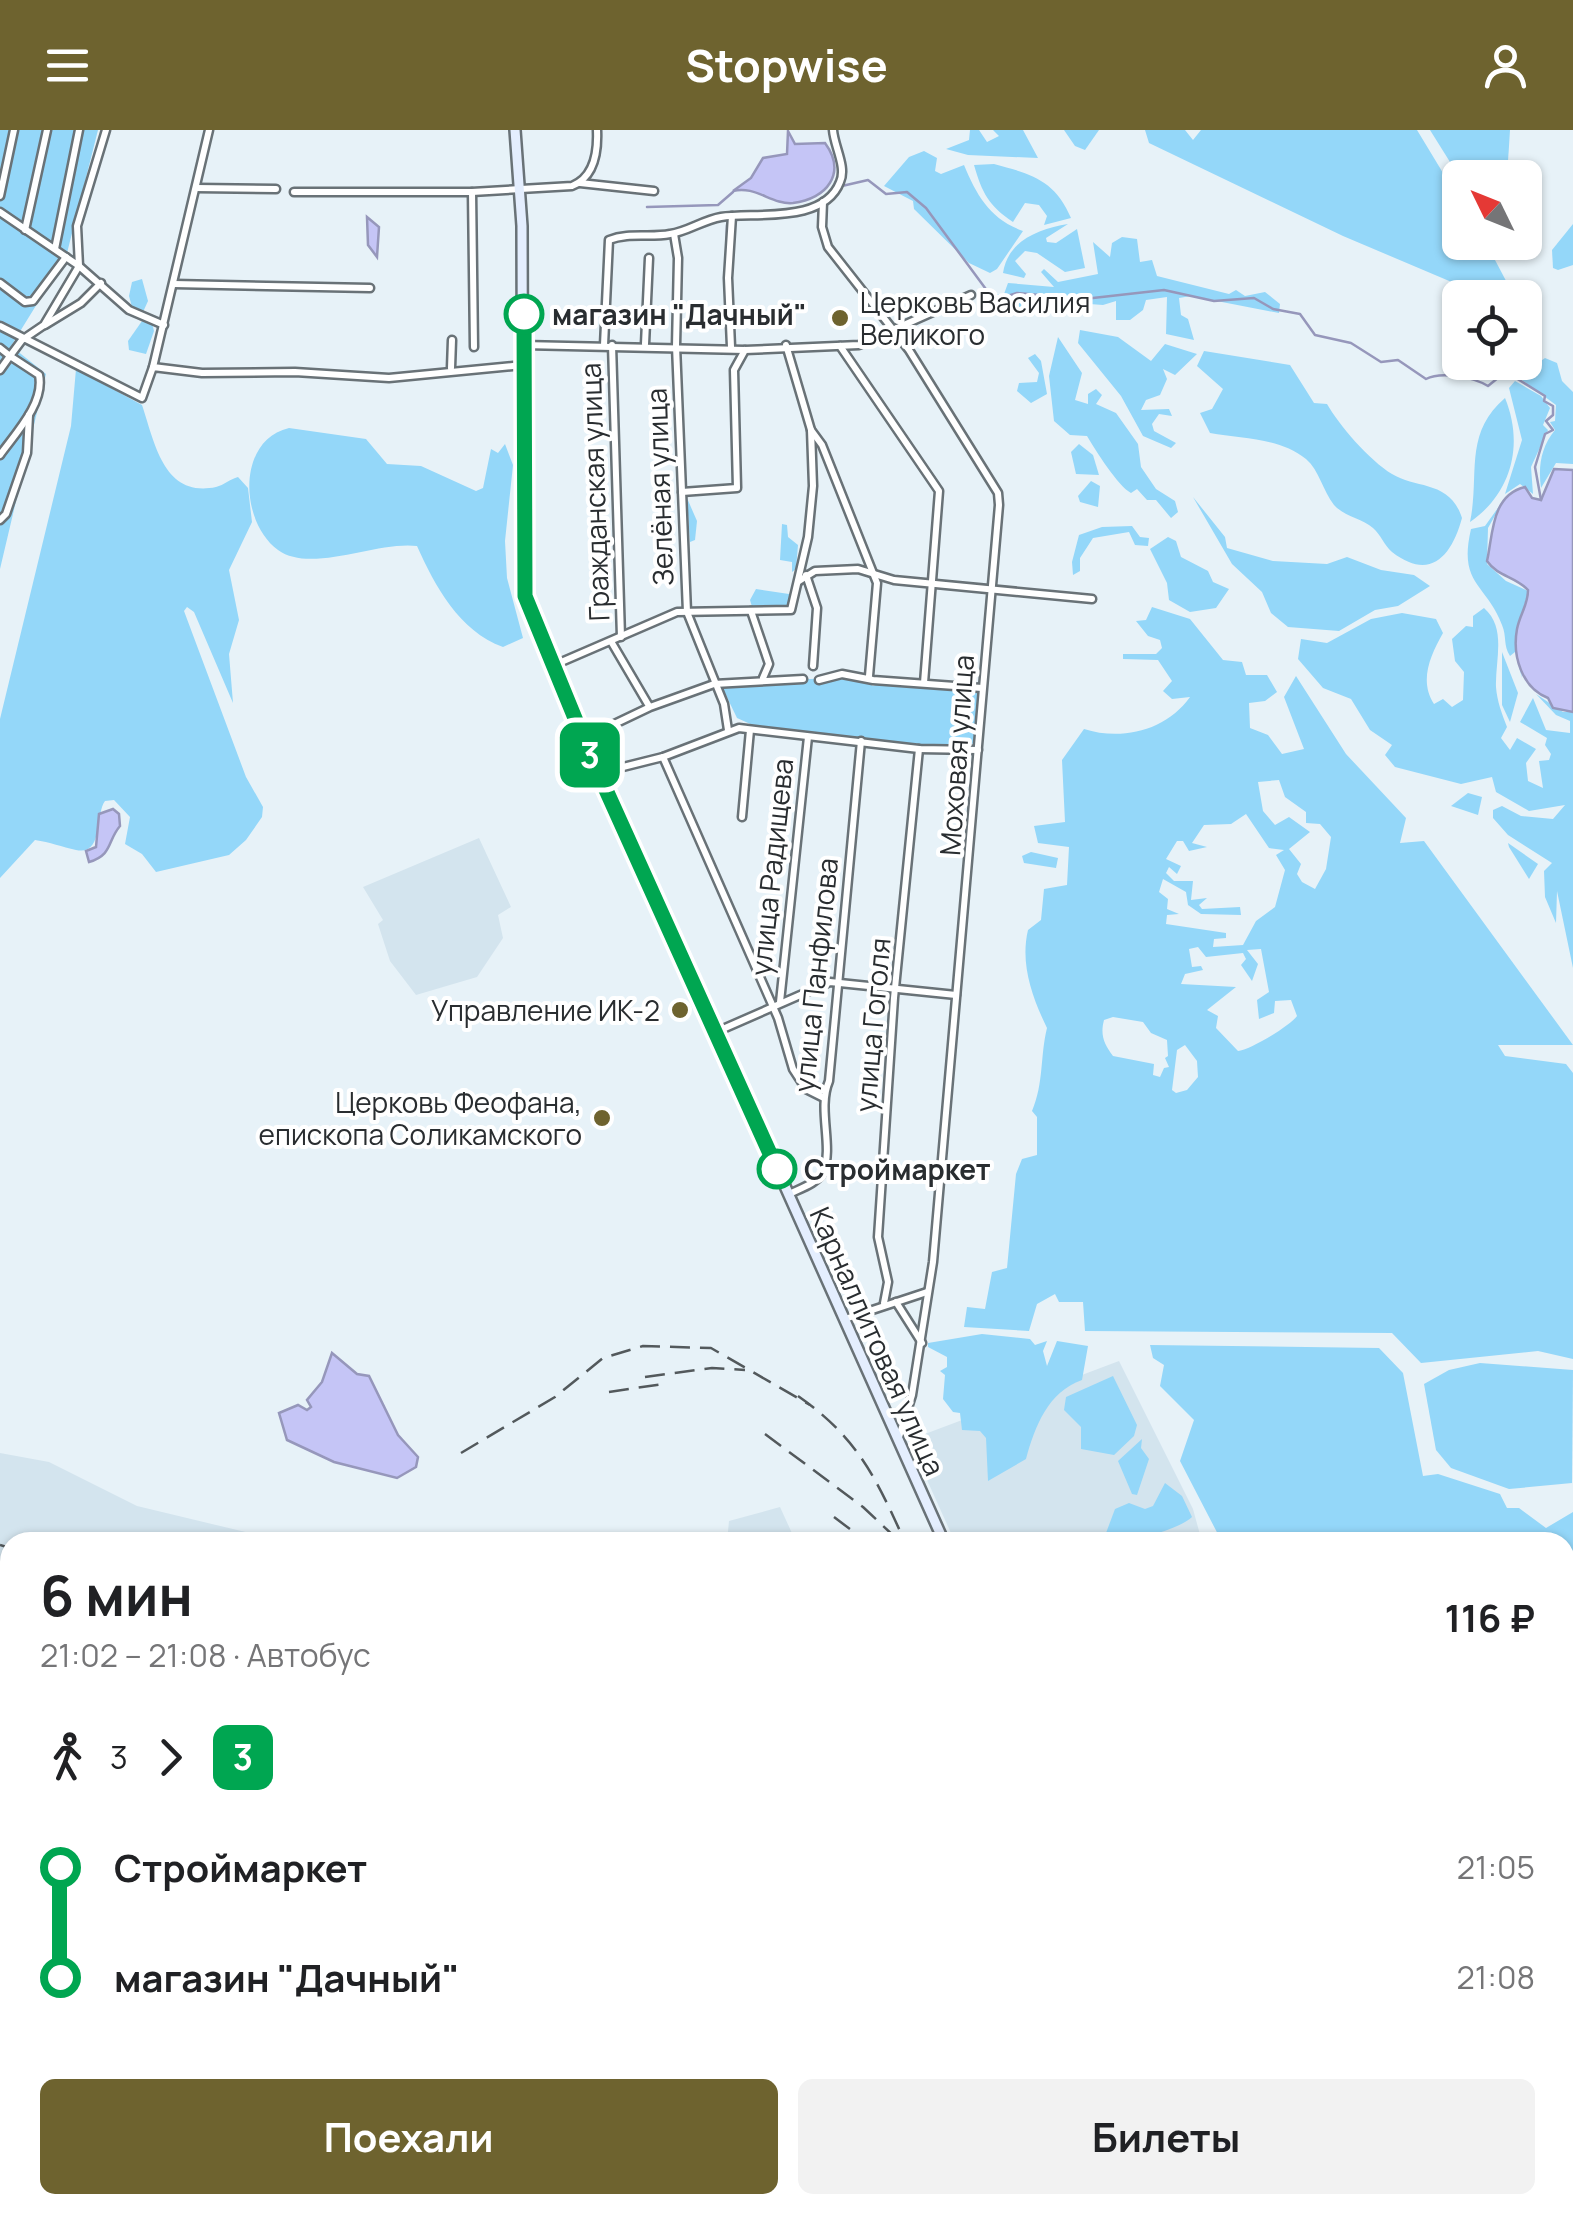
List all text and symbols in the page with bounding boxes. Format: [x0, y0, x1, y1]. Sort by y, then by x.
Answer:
text: Stopwise [685, 34, 888, 96]
icon: menu [40, 38, 95, 93]
icon: person [1478, 38, 1533, 93]
north arrow [1442, 160, 1542, 260]
map controls [1442, 160, 1542, 380]
button: locate [1442, 280, 1542, 380]
place label: Церковь Василия Великого [860, 283, 1090, 353]
marker: магазин "Дачный" [505, 295, 543, 333]
place label: магазин "Дачный" [552, 295, 807, 333]
marker: Церковь Василия Великого [829, 307, 851, 329]
street label: Гражданская улица [570, 362, 618, 622]
street label: Зелёная улица [637, 387, 681, 587]
street label: Моховая улица [930, 653, 982, 857]
line badge: 3 [558, 722, 622, 788]
text: 3 [580, 731, 600, 779]
street label: улица Радищева [741, 756, 801, 978]
street label: улица Панфилова [784, 856, 846, 1094]
street label: улица Гоголя [845, 936, 899, 1114]
place label: Управление ИК-2 [431, 991, 660, 1029]
marker: Управление ИК-2 [669, 999, 691, 1021]
place label: Церковь Феофана, епископа Соликамского [259, 1083, 582, 1153]
marker: Церковь Феофана, епископа Соликамского [591, 1107, 613, 1129]
marker: Строймаркет [758, 1150, 796, 1188]
place label: Строймаркет [804, 1150, 991, 1188]
street label: Карналлитовая улица [802, 1201, 954, 1481]
text: 6 мин [40, 1557, 193, 1633]
text: 116 ₽ [1444, 1591, 1535, 1643]
text: 21:02 – 21:08 · Автобус [40, 1633, 371, 1677]
icon: walk [40, 1730, 95, 1785]
icon: forward [143, 1730, 198, 1785]
text: 3 [233, 1733, 253, 1781]
text: 3 [110, 1735, 128, 1779]
text: Строймаркет [114, 1841, 367, 1893]
text: 21:05 [1457, 1845, 1535, 1889]
text: магазин "Дачный" [114, 1951, 460, 2003]
text: 21:08 [1457, 1955, 1535, 1999]
button: Поехали [40, 2079, 778, 2194]
button: Билеты [798, 2079, 1535, 2194]

